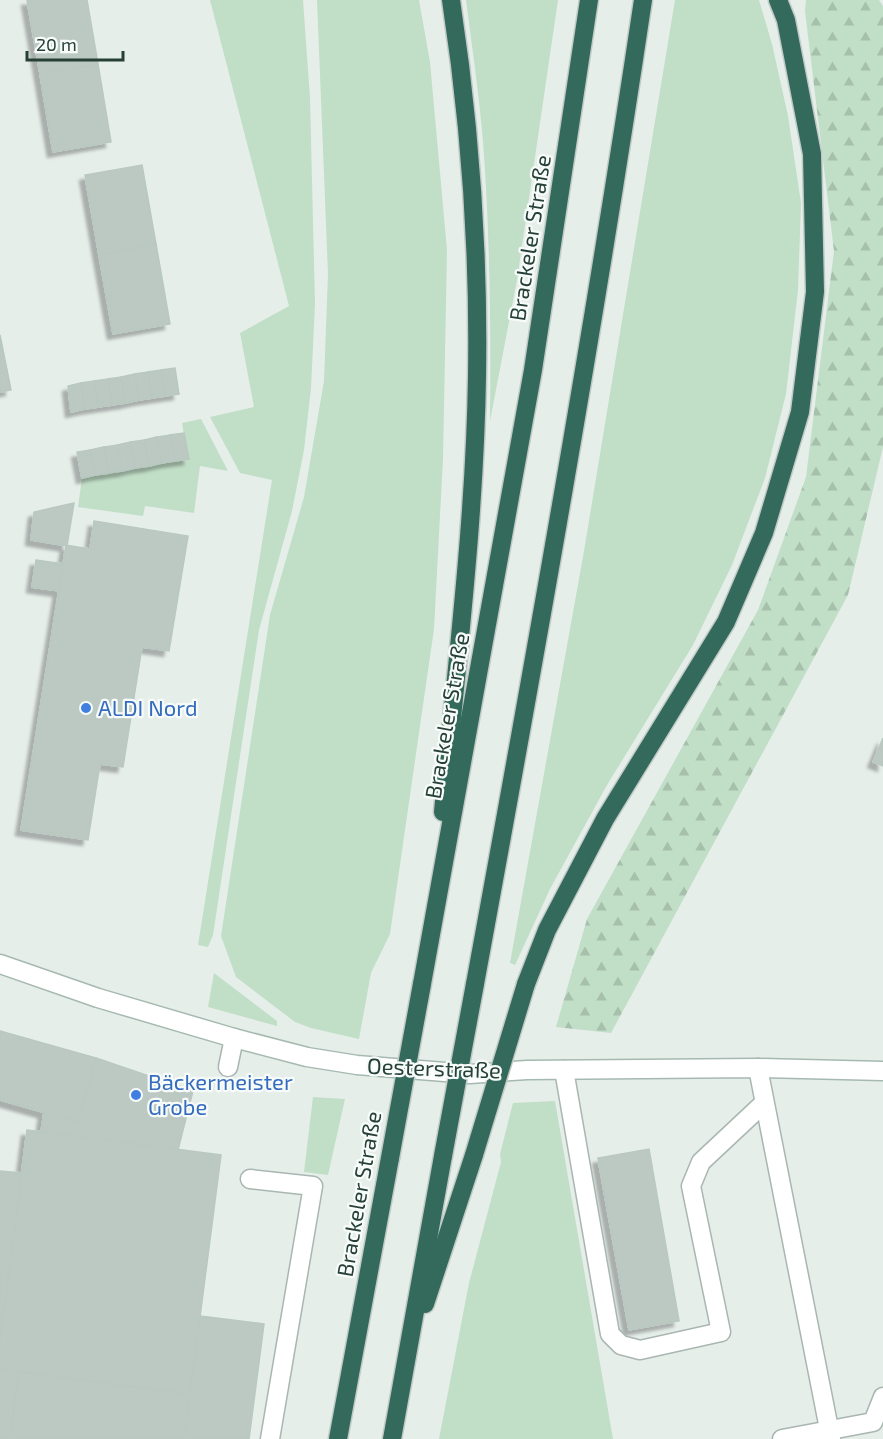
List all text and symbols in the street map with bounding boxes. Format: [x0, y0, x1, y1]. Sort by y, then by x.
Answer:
scale bar [27, 24, 123, 62]
text: 20 m [36, 33, 77, 55]
street label: Brackeler Straße [503, 153, 555, 323]
street label: Brackeler Straße [419, 631, 473, 801]
place label: ALDI Nord [98, 694, 197, 720]
marker: ALDI Nord [79, 701, 93, 715]
street label: Oesterstraße [367, 1052, 501, 1082]
place label: Bäckermeister Grobe [148, 1068, 293, 1119]
marker: Bäckermeister Grobe [129, 1088, 143, 1102]
street label: Brackeler Straße [331, 1109, 385, 1279]

